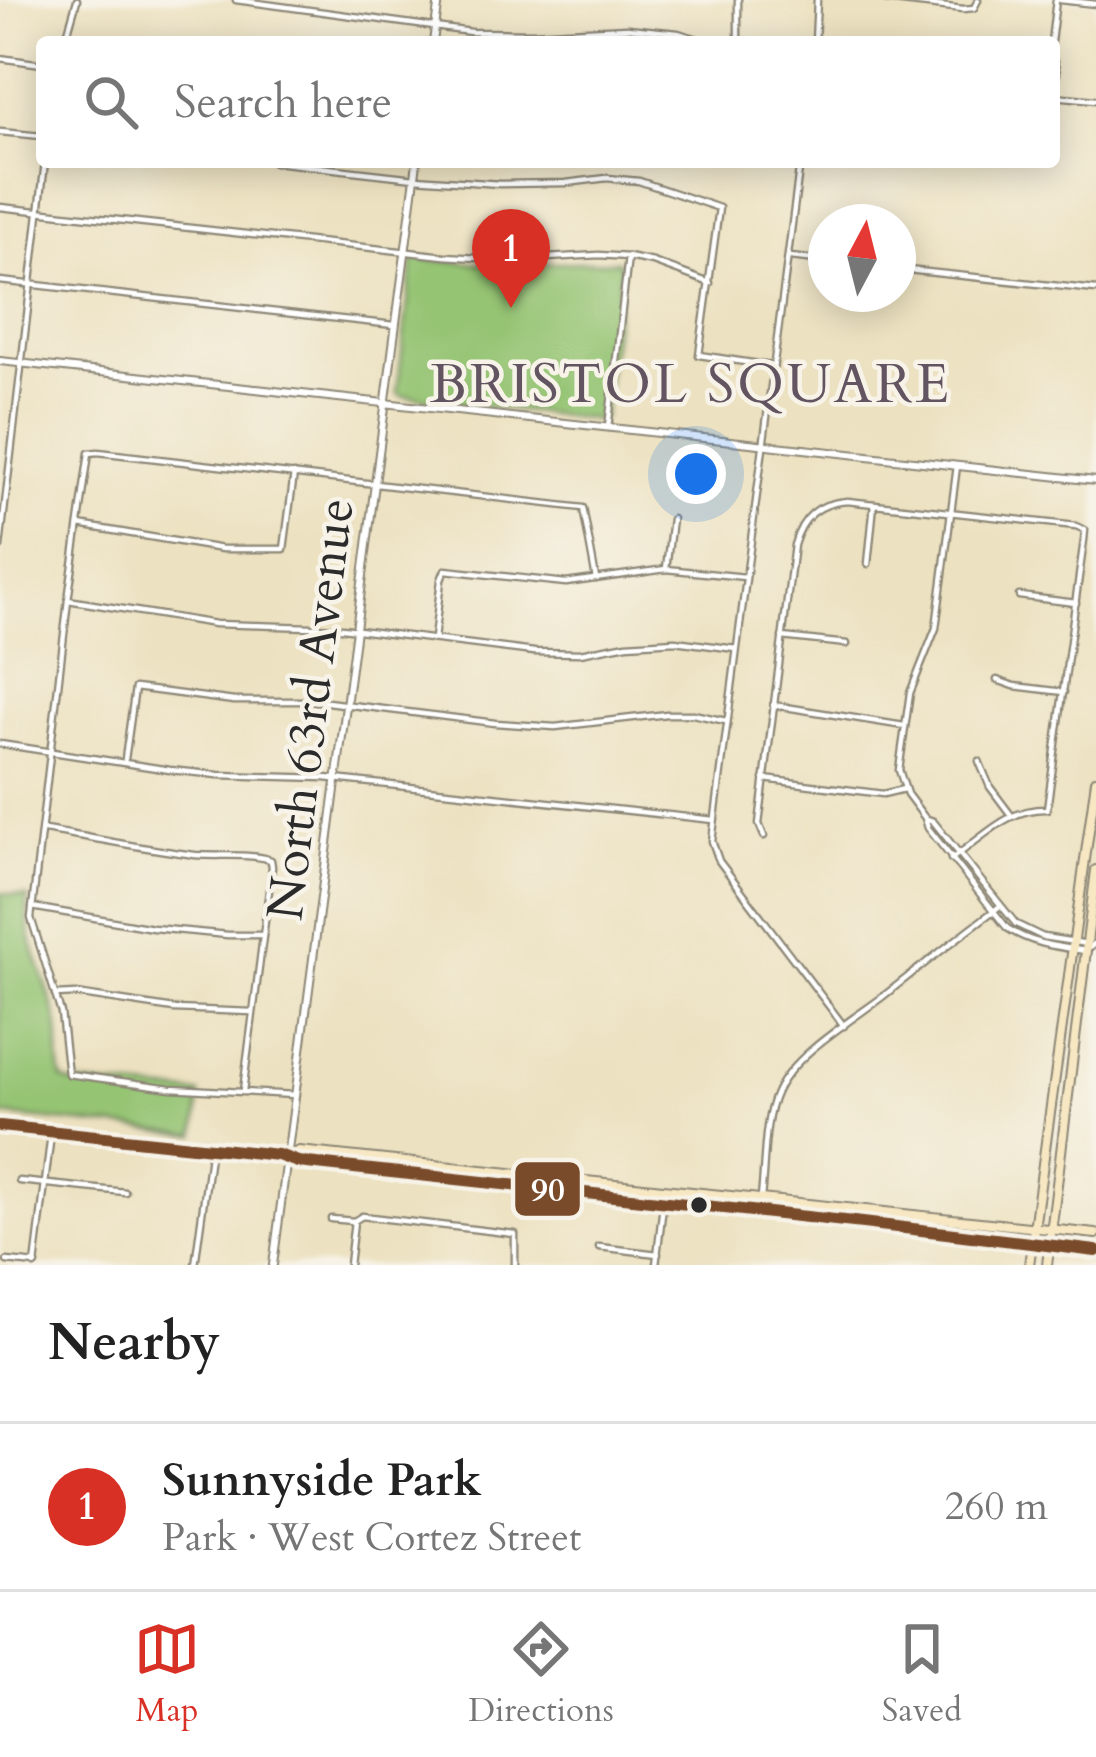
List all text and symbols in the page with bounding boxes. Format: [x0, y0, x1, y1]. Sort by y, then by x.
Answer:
search box [36, 36, 1060, 168]
icon: search [78, 69, 144, 135]
text: Search here [174, 72, 392, 133]
north arrow [808, 204, 916, 312]
pin: 1 [472, 209, 550, 308]
district label: BRISTOL SQUARE [430, 349, 952, 422]
your location [666, 444, 726, 504]
street label: North 63rd Avenue [250, 494, 372, 924]
line badge: 90 [513, 1160, 582, 1218]
text: 90 [531, 1168, 565, 1213]
unlabelled marker [688, 1194, 710, 1216]
text: Nearby [48, 1308, 220, 1378]
text: Sunnyside Park [162, 1450, 481, 1511]
text: 1 [77, 1480, 97, 1533]
text: 260 m [945, 1480, 1048, 1533]
text: Park · West Cortez Street [162, 1511, 581, 1564]
tab: Map [134, 1616, 200, 1733]
tab: Directions [468, 1616, 614, 1733]
tab: Saved [882, 1616, 962, 1733]

